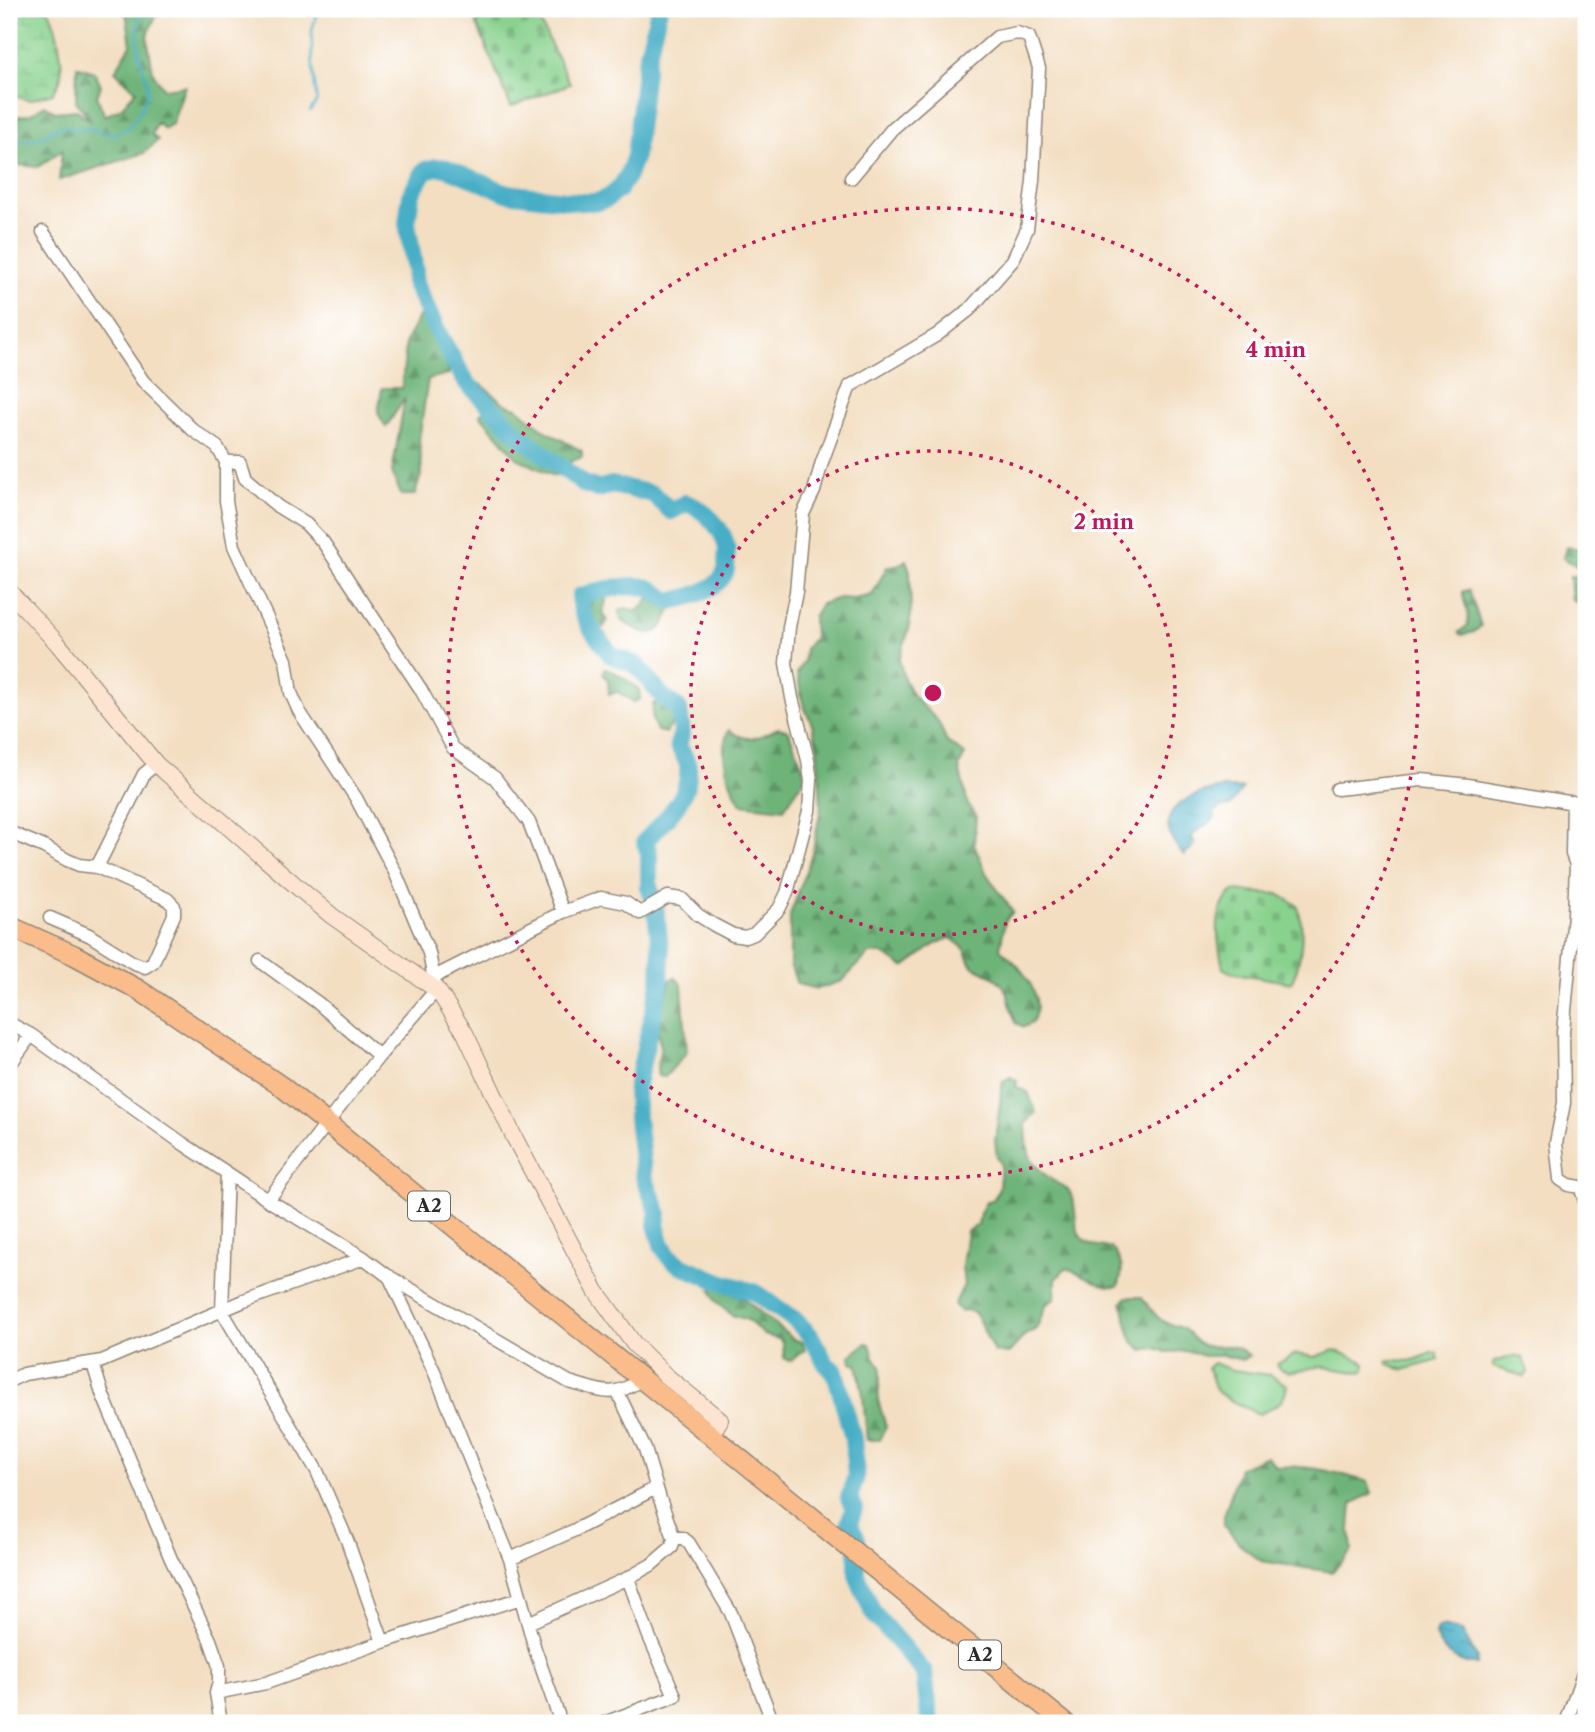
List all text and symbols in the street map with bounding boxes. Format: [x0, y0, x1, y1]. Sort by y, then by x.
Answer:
text: 4 min [1246, 337, 1307, 362]
text: 2 min [1074, 509, 1135, 534]
centre of rings [921, 681, 945, 705]
road number: A2 [408, 1191, 450, 1220]
road number: A2 [959, 1640, 1001, 1670]

